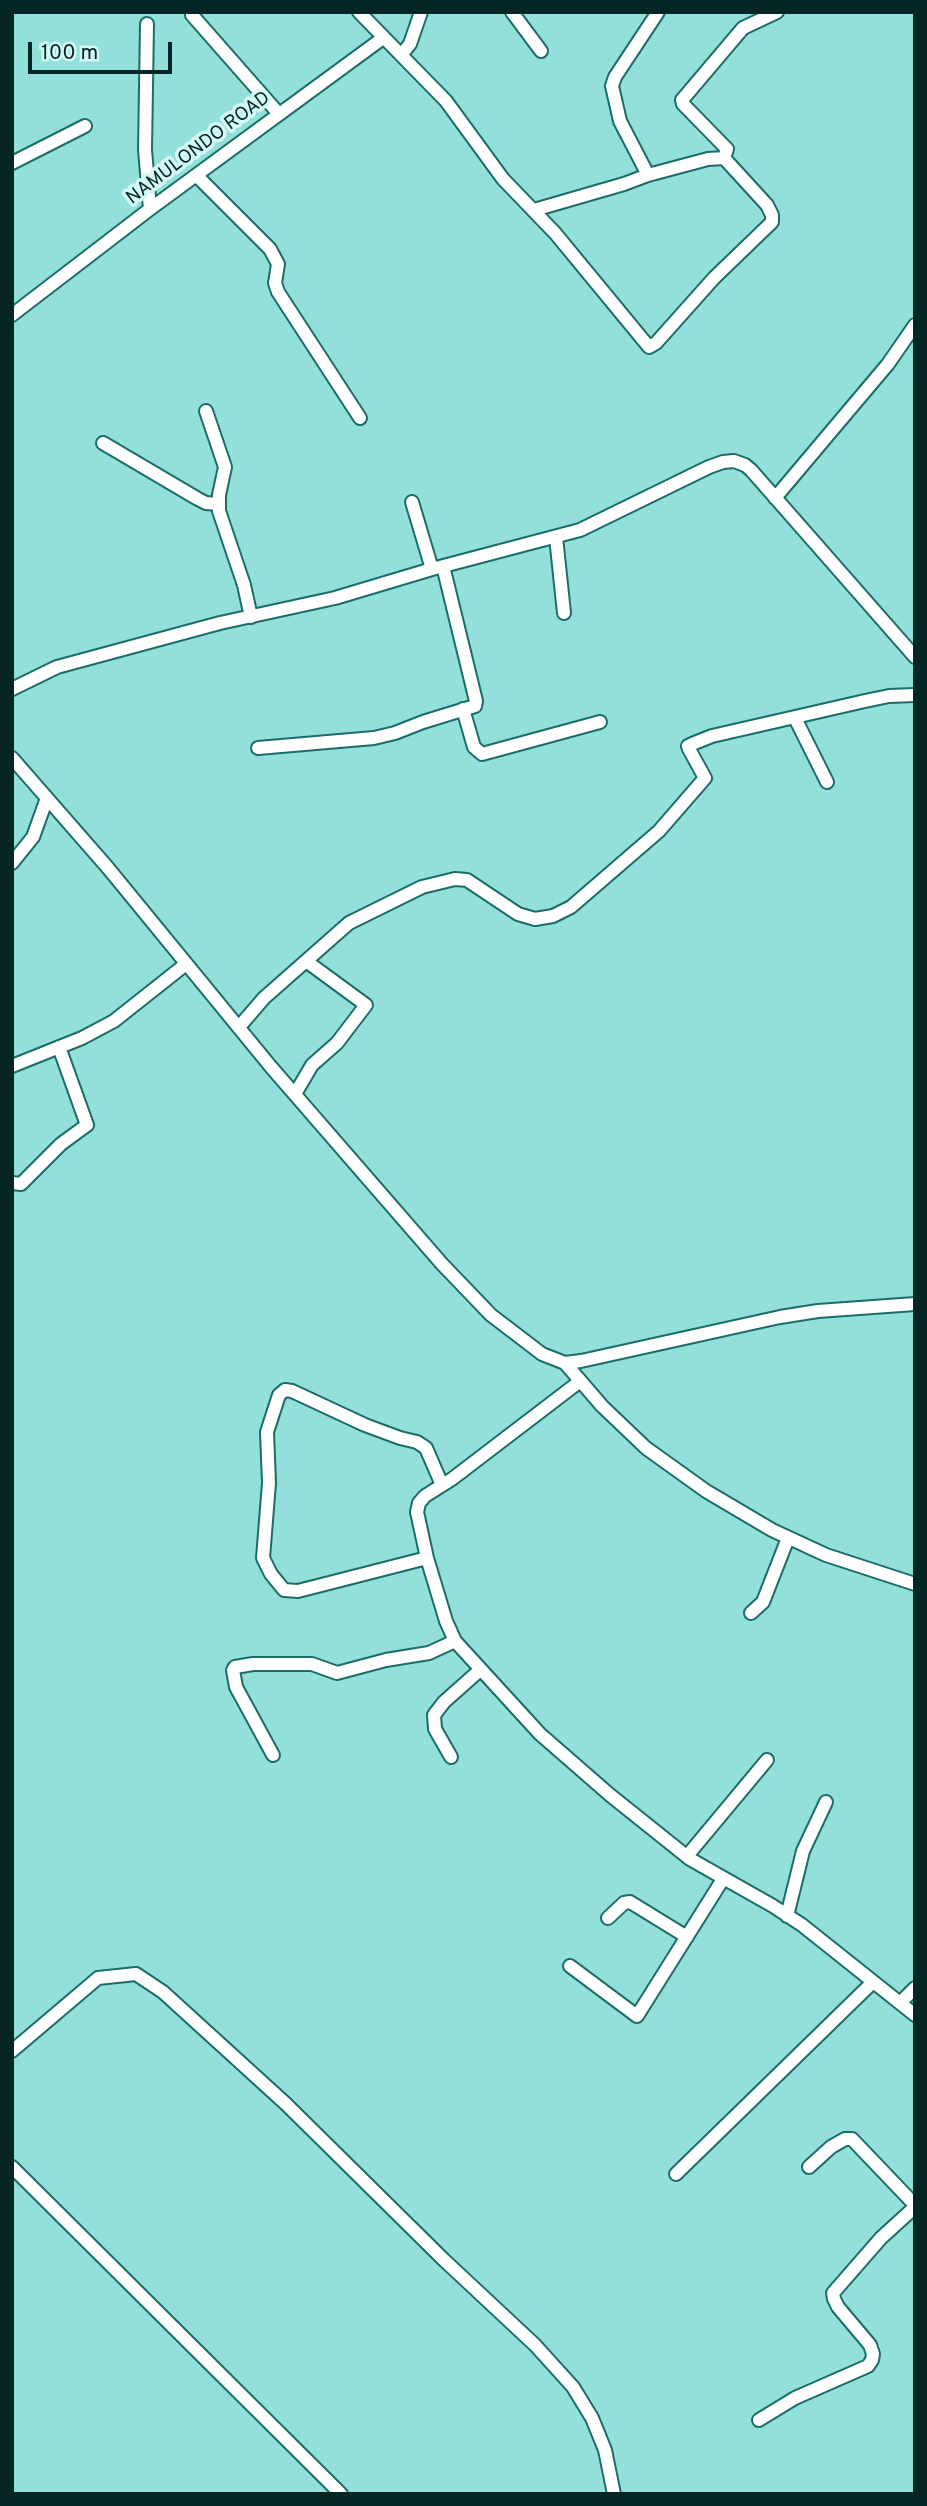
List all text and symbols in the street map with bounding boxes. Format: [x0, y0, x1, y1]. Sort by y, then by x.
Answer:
scale bar [32, 28, 175, 72]
text: 100 m [41, 40, 98, 67]
street label: NAMULONDO ROAD [123, 87, 275, 211]

